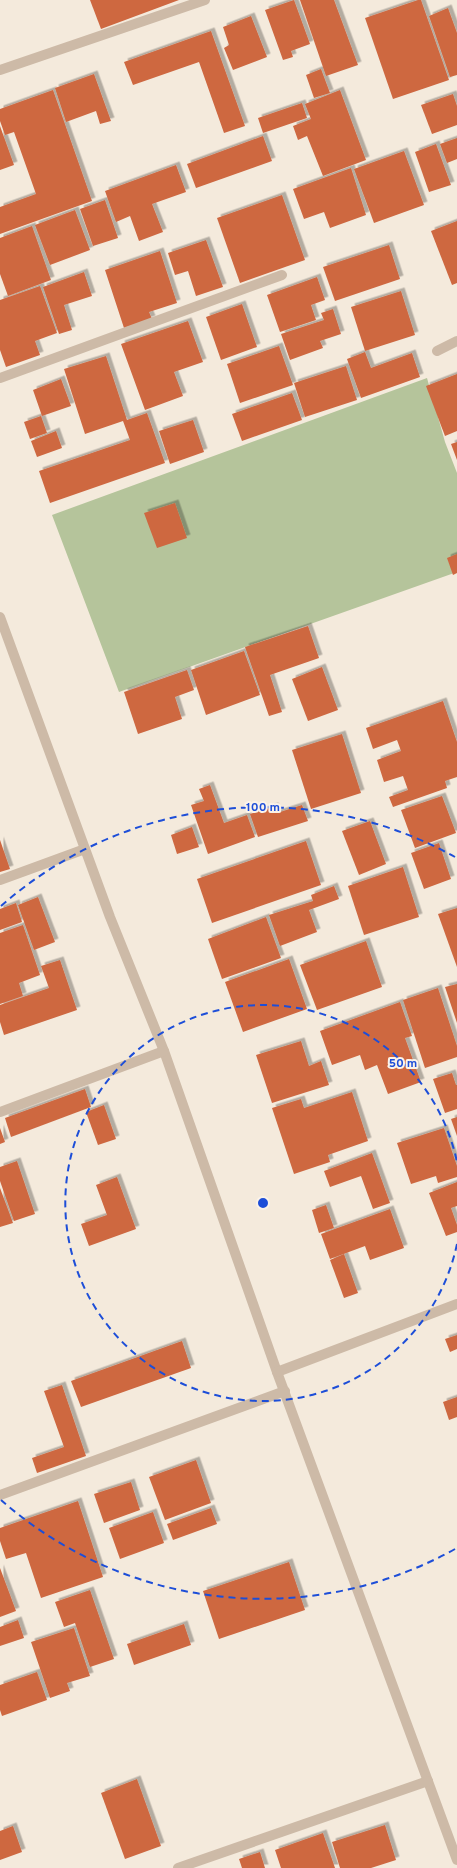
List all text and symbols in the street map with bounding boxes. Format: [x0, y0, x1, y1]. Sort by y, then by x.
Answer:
text: 100 m [246, 800, 280, 816]
text: 50 m [389, 1056, 417, 1072]
centre of rings [256, 1196, 270, 1210]

